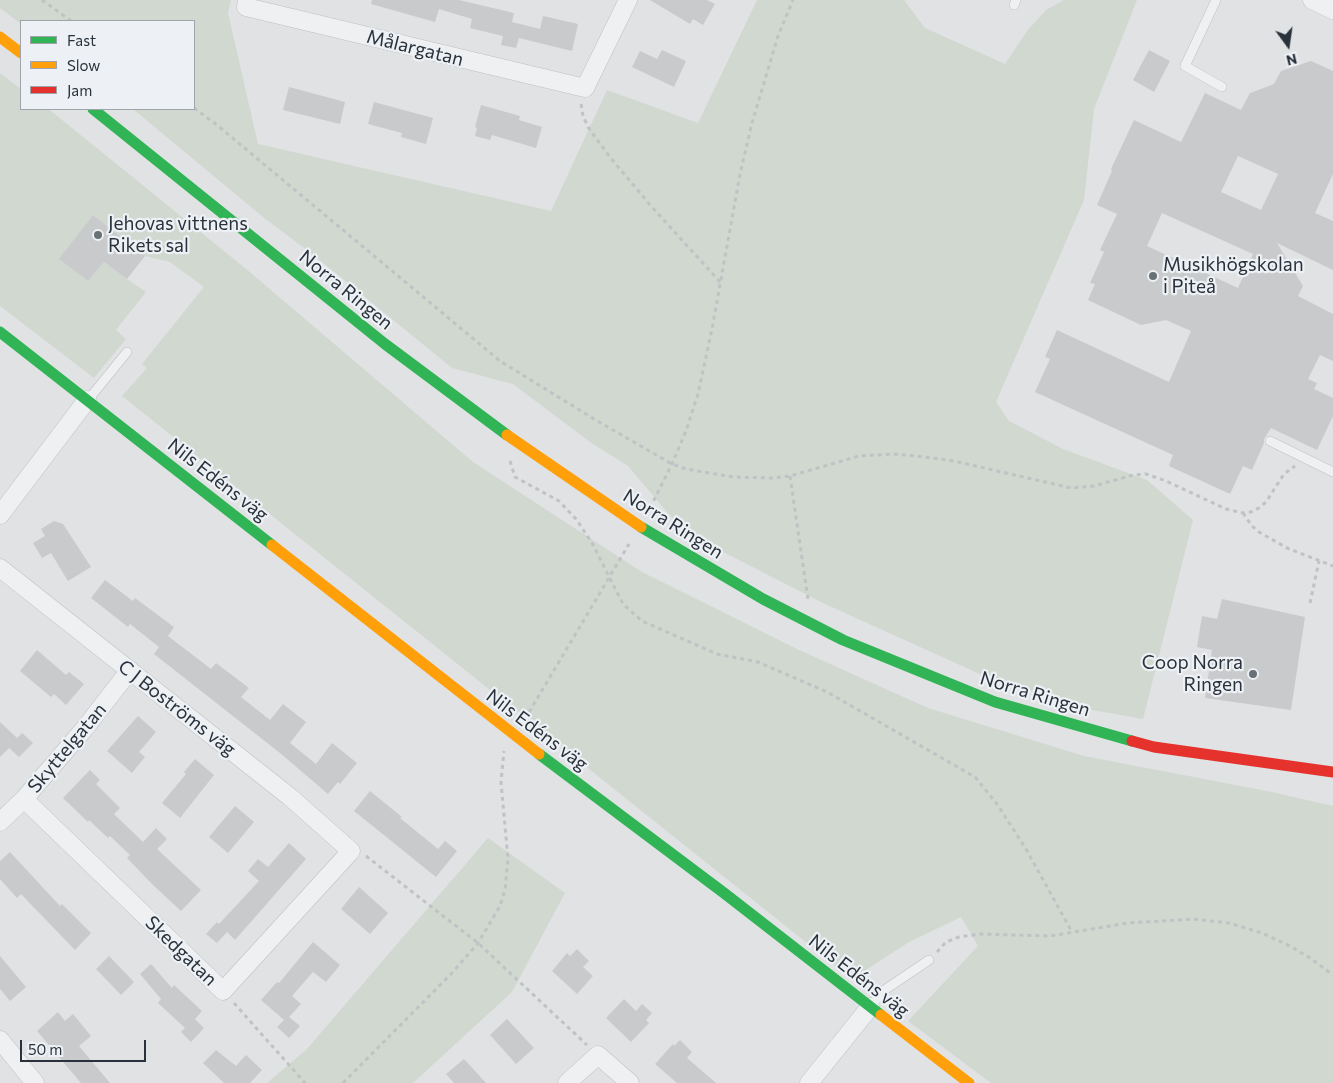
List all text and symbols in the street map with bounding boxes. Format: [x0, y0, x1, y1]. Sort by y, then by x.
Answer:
legend [20, 20, 195, 110]
north arrow [1263, 20, 1313, 70]
street label: Målargatan [364, 25, 466, 71]
text: Fast [67, 31, 96, 49]
text: N [1285, 51, 1299, 70]
text: Slow [67, 56, 100, 74]
text: Jam [67, 81, 92, 99]
place label: Jehovas vittnens Rikets sal [108, 213, 248, 257]
marker: Jehovas vittnens Rikets sal [92, 229, 104, 241]
street label: Norra Ringen [295, 245, 397, 335]
place label: Musikhögskolan i Piteå [1163, 254, 1304, 298]
marker: Musikhögskolan i Piteå [1147, 270, 1159, 282]
street label: Nils Edéns väg [163, 434, 273, 526]
street label: Norra Ringen [619, 484, 727, 564]
place label: Coop Norra Ringen [1142, 652, 1243, 696]
street label: C J Boströms väg [114, 655, 240, 761]
street label: Norra Ringen [977, 666, 1093, 722]
marker: Coop Norra Ringen [1247, 668, 1259, 680]
street label: Nils Edéns väg [482, 684, 592, 776]
street label: Skyttelgatan [23, 698, 111, 798]
street label: Skedgatan [140, 911, 222, 991]
street label: Nils Edéns väg [804, 930, 914, 1022]
scale bar [22, 1030, 149, 1062]
text: 50 m [28, 1040, 62, 1058]

